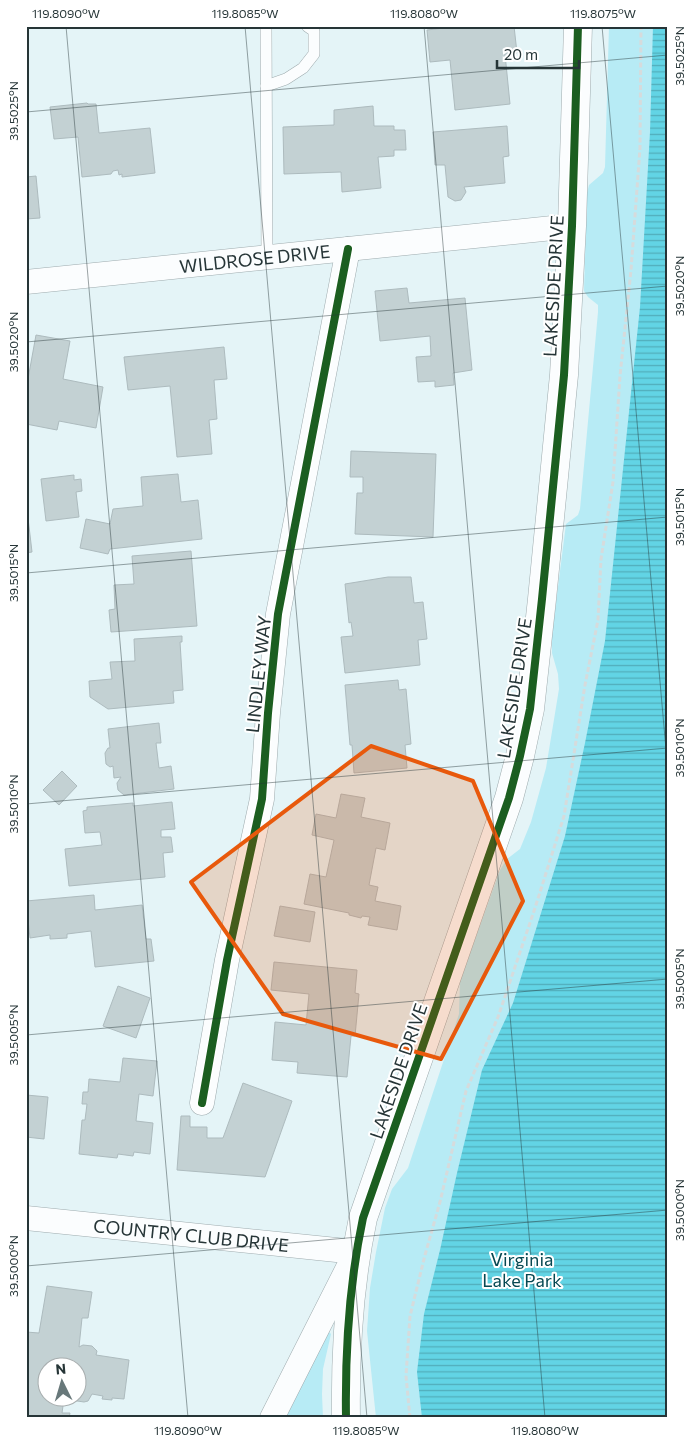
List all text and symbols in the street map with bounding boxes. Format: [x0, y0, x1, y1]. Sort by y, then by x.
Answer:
text: 119.8090°W [32, 6, 100, 20]
text: 119.8085°W [211, 6, 279, 20]
text: 119.8080°W [390, 6, 458, 20]
text: 119.8075°W [570, 6, 636, 20]
text: 39.5025°N [672, 26, 686, 86]
scale bar [497, 38, 579, 70]
text: 20 m [504, 45, 538, 63]
text: 39.5025°N [6, 81, 20, 141]
street label: LAKESIDE DRIVE [538, 215, 568, 357]
street label: WILDROSE DRIVE [178, 240, 331, 277]
text: 39.5020°N [672, 256, 686, 316]
text: 39.5020°N [6, 312, 20, 372]
text: 39.5015°N [672, 488, 686, 546]
text: 39.5015°N [6, 544, 20, 602]
street label: LINDLEY WAY [241, 614, 275, 734]
street label: LAKESIDE DRIVE [492, 616, 536, 760]
text: 39.5010°N [672, 718, 686, 778]
text: 39.5010°N [6, 774, 20, 834]
text: 39.5005°N [672, 949, 686, 1009]
street label: LAKESIDE DRIVE [365, 1000, 431, 1142]
text: 39.5005°N [6, 1005, 20, 1065]
text: 39.5000°N [672, 1179, 686, 1241]
street label: COUNTRY CLUB DRIVE [92, 1214, 290, 1256]
text: 39.5000°N [6, 1235, 20, 1297]
park label: Virginia Lake Park [482, 1248, 562, 1291]
north arrow [38, 1356, 88, 1406]
text: N [55, 1360, 67, 1377]
text: 119.8090°W [154, 1423, 222, 1437]
text: 119.8085°W [332, 1423, 400, 1437]
text: 119.8080°W [511, 1423, 579, 1437]

